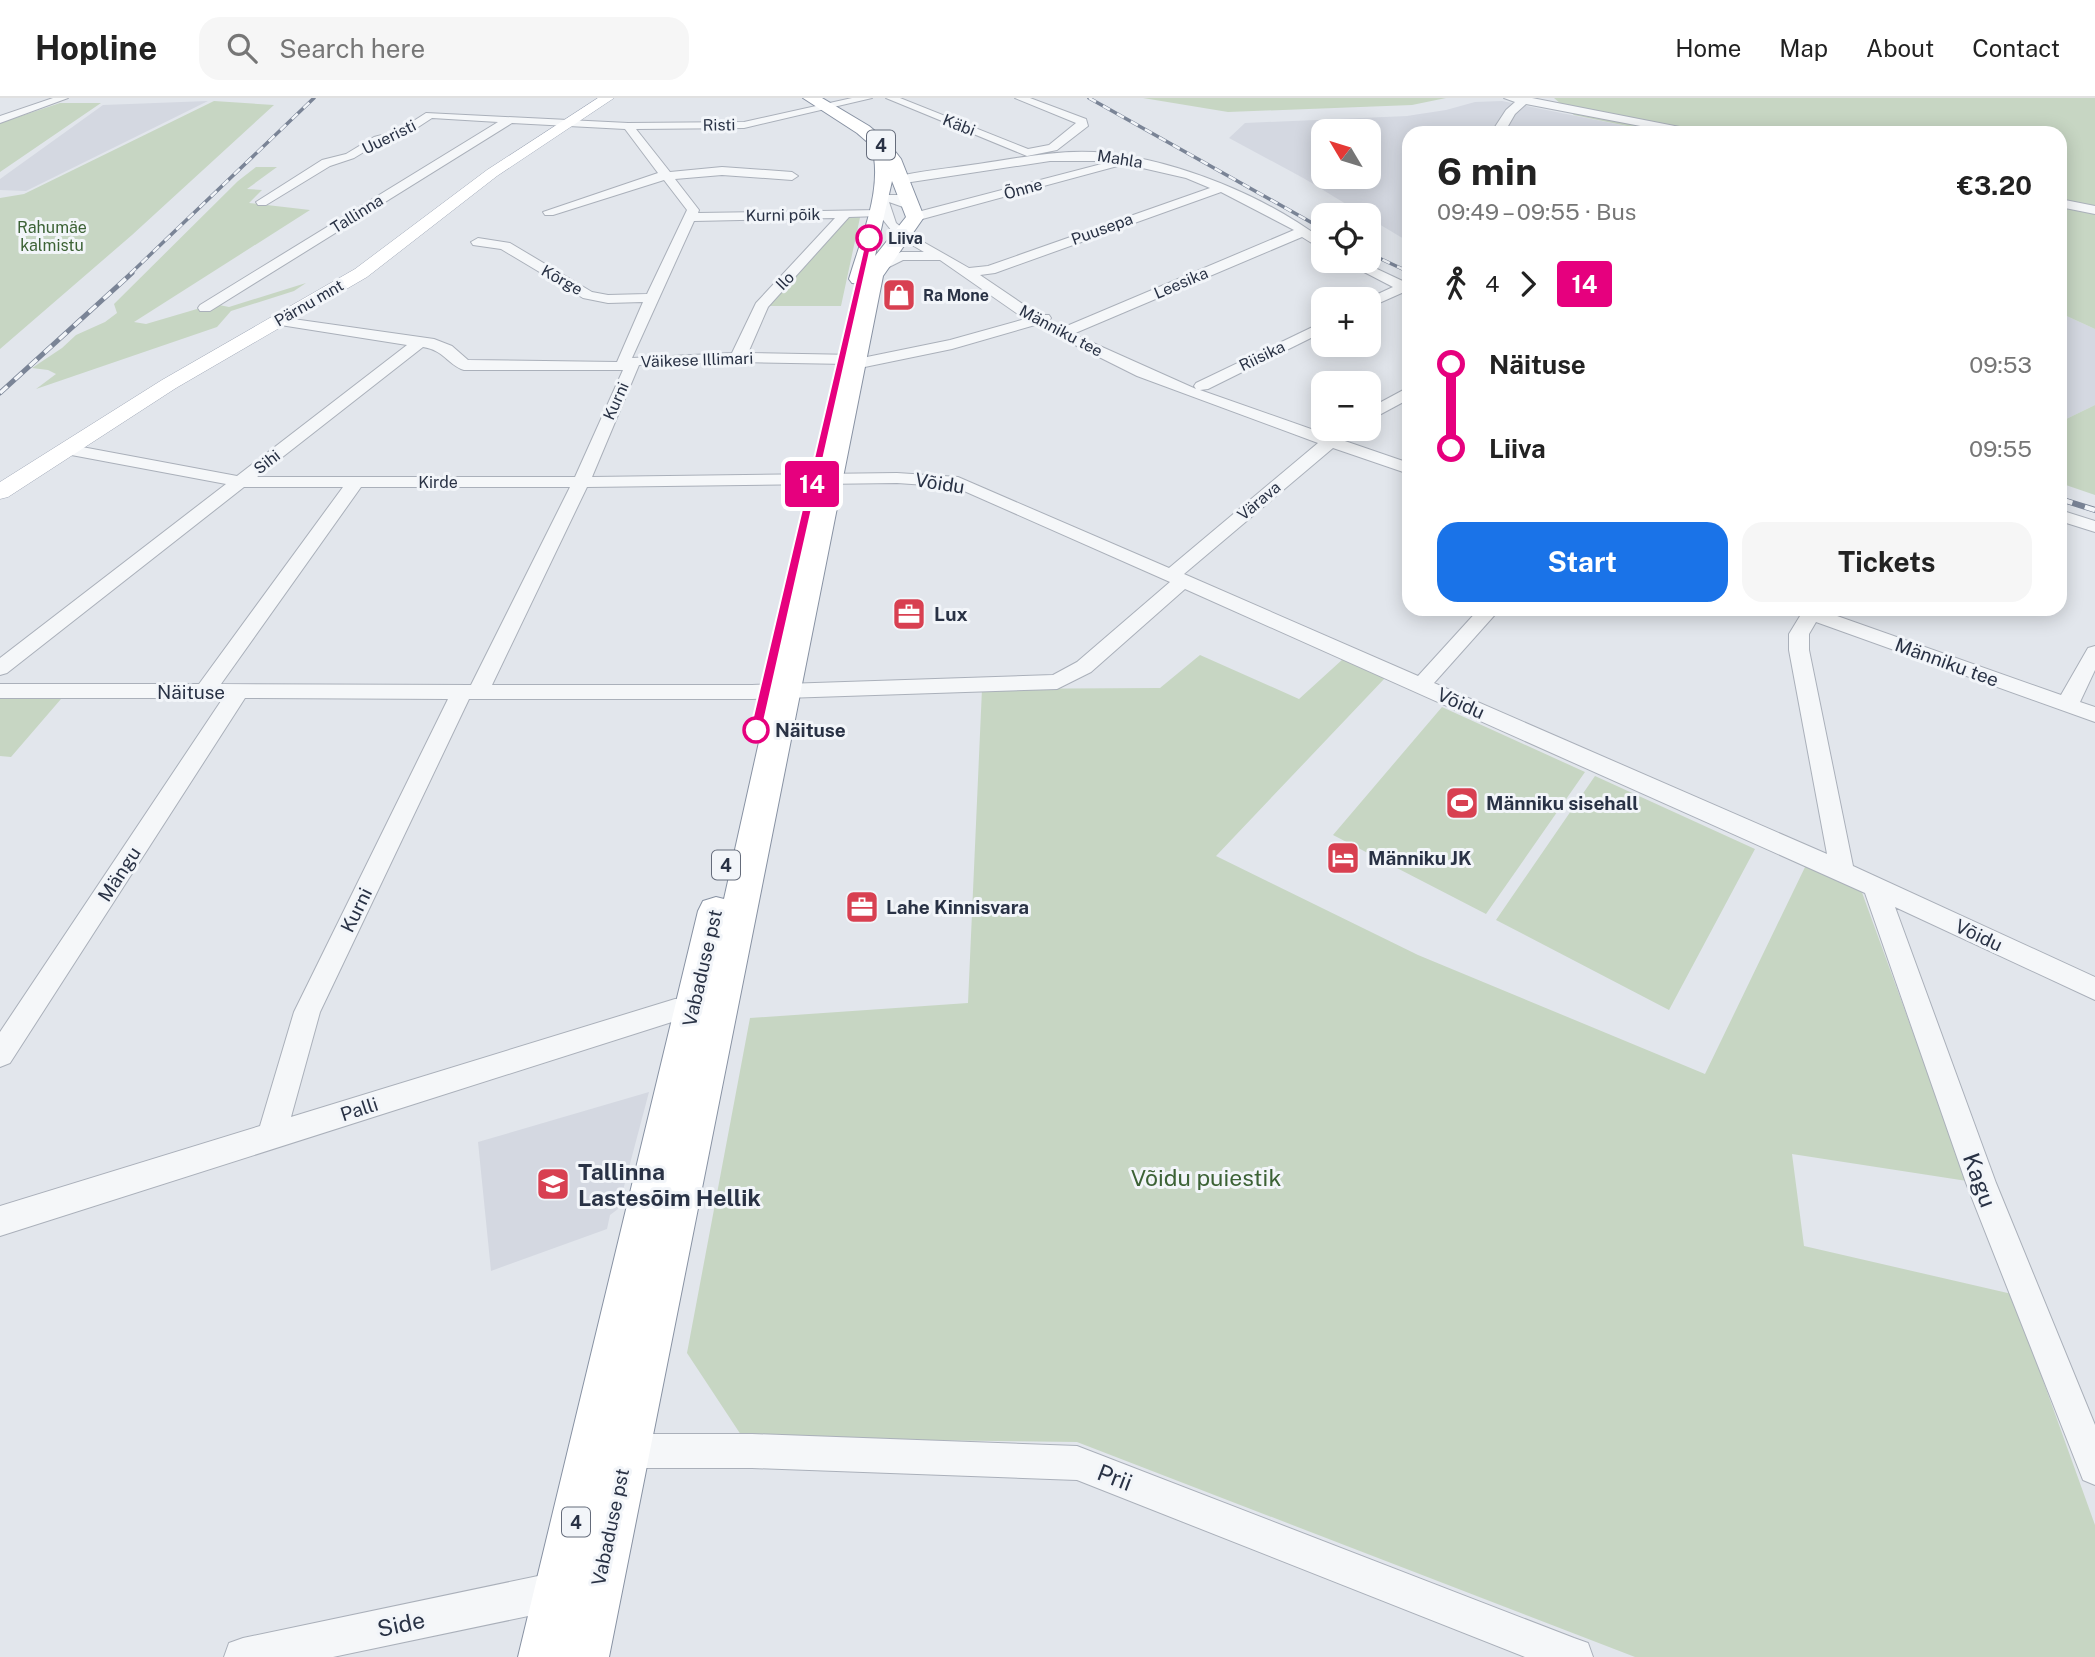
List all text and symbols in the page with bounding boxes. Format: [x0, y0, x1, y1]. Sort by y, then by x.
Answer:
search box [199, 17, 689, 80]
text: Hopline [35, 29, 157, 67]
icon: search [223, 29, 261, 67]
text: Search here [279, 33, 425, 64]
text: Home [1675, 34, 1741, 62]
text: Map [1779, 34, 1828, 62]
text: About [1866, 34, 1934, 62]
text: Contact [1972, 34, 2060, 62]
street label: Käbi [940, 110, 978, 140]
street label: Risti [702, 115, 736, 135]
street label: Uueristi [359, 116, 419, 158]
north arrow [1311, 119, 1381, 189]
map controls [1311, 119, 1381, 441]
road number: 4 [867, 130, 895, 160]
street label: Mahla [1096, 146, 1144, 172]
text: 6 min [1437, 149, 1538, 194]
text: €3.20 [1957, 170, 2032, 201]
street label: Õnne [1001, 174, 1044, 204]
street label: Tallinna [327, 191, 387, 237]
text: 09:49 – 09:55 · Bus [1437, 198, 1636, 225]
button: locate [1311, 203, 1381, 273]
street label: Kurni põik [745, 205, 821, 225]
street label: Puusepa [1069, 209, 1135, 249]
park label: Rahumäe kalmistu [17, 218, 87, 255]
marker: Liiva [856, 225, 882, 251]
place label: Liiva [888, 229, 923, 248]
street label: Kõrge [538, 261, 586, 299]
street label: Leesika [1151, 263, 1211, 303]
icon: walk [1437, 265, 1475, 303]
icon: forward [1509, 265, 1547, 303]
street label: Ilo [772, 268, 798, 294]
text: 4 [1485, 270, 1499, 297]
text: 14 [1571, 270, 1598, 298]
street label: Pärnu mnt [271, 276, 347, 330]
shop icon: Ra Mone [880, 276, 918, 314]
place label: Ra Mone [923, 286, 989, 305]
button: + [1311, 287, 1381, 357]
street label: Männiku tee [1016, 301, 1106, 361]
street label: Riisika [1236, 337, 1288, 375]
street label: Väikese Illimari [641, 349, 753, 371]
text: Näituse [1489, 349, 1586, 380]
text: 09:53 [1969, 351, 2032, 378]
button: − [1311, 371, 1381, 441]
street label: Kurni [599, 379, 633, 423]
text: Liiva [1489, 433, 1546, 464]
text: 09:55 [1969, 435, 2032, 462]
street label: Sihi [250, 446, 284, 478]
line badge: 14 [780, 461, 844, 507]
street label: Võidu [914, 468, 966, 498]
text: 14 [799, 470, 825, 498]
street label: Kirde [418, 473, 458, 492]
street label: Värava [1234, 478, 1284, 524]
button: Start [1437, 522, 1728, 602]
button: Tickets [1742, 522, 2032, 602]
office icon: Lux [890, 595, 928, 633]
place label: Lux [934, 603, 968, 625]
street label: Männiku tee [1892, 633, 2002, 691]
street label: Näituse [157, 681, 225, 703]
street label: Võidu [1434, 683, 1488, 723]
marker: Näituse [743, 717, 769, 743]
place label: Näituse [775, 719, 846, 741]
sports icon: Männiku sisehall [1443, 784, 1481, 822]
place label: Männiku sisehall [1486, 792, 1639, 814]
hotel icon: Männiku JK [1324, 839, 1362, 877]
street label: Mängu [93, 843, 145, 905]
place label: Männiku JK [1368, 847, 1472, 869]
road number: 4 [712, 850, 740, 880]
street label: Kurni [336, 884, 376, 936]
office icon: Lahe Kinnisvara [843, 888, 881, 926]
place label: Lahe Kinnisvara [886, 896, 1029, 918]
street label: Vabaduse pst [678, 907, 726, 1029]
street label: Võidu [1952, 915, 2006, 955]
street label: Palli [337, 1093, 381, 1125]
street label: Kagu [1958, 1149, 2002, 1211]
place label: Tallinna Lastesõim Hellik [578, 1158, 761, 1211]
park label: Võidu puiestik [1131, 1164, 1281, 1191]
school or university icon: Tallinna Lastesõim Hellik [534, 1165, 572, 1203]
street label: Prii [1094, 1458, 1136, 1496]
street label: Vabaduse pst [587, 1466, 633, 1588]
road number: 4 [562, 1507, 590, 1536]
street label: Side [375, 1606, 427, 1642]

